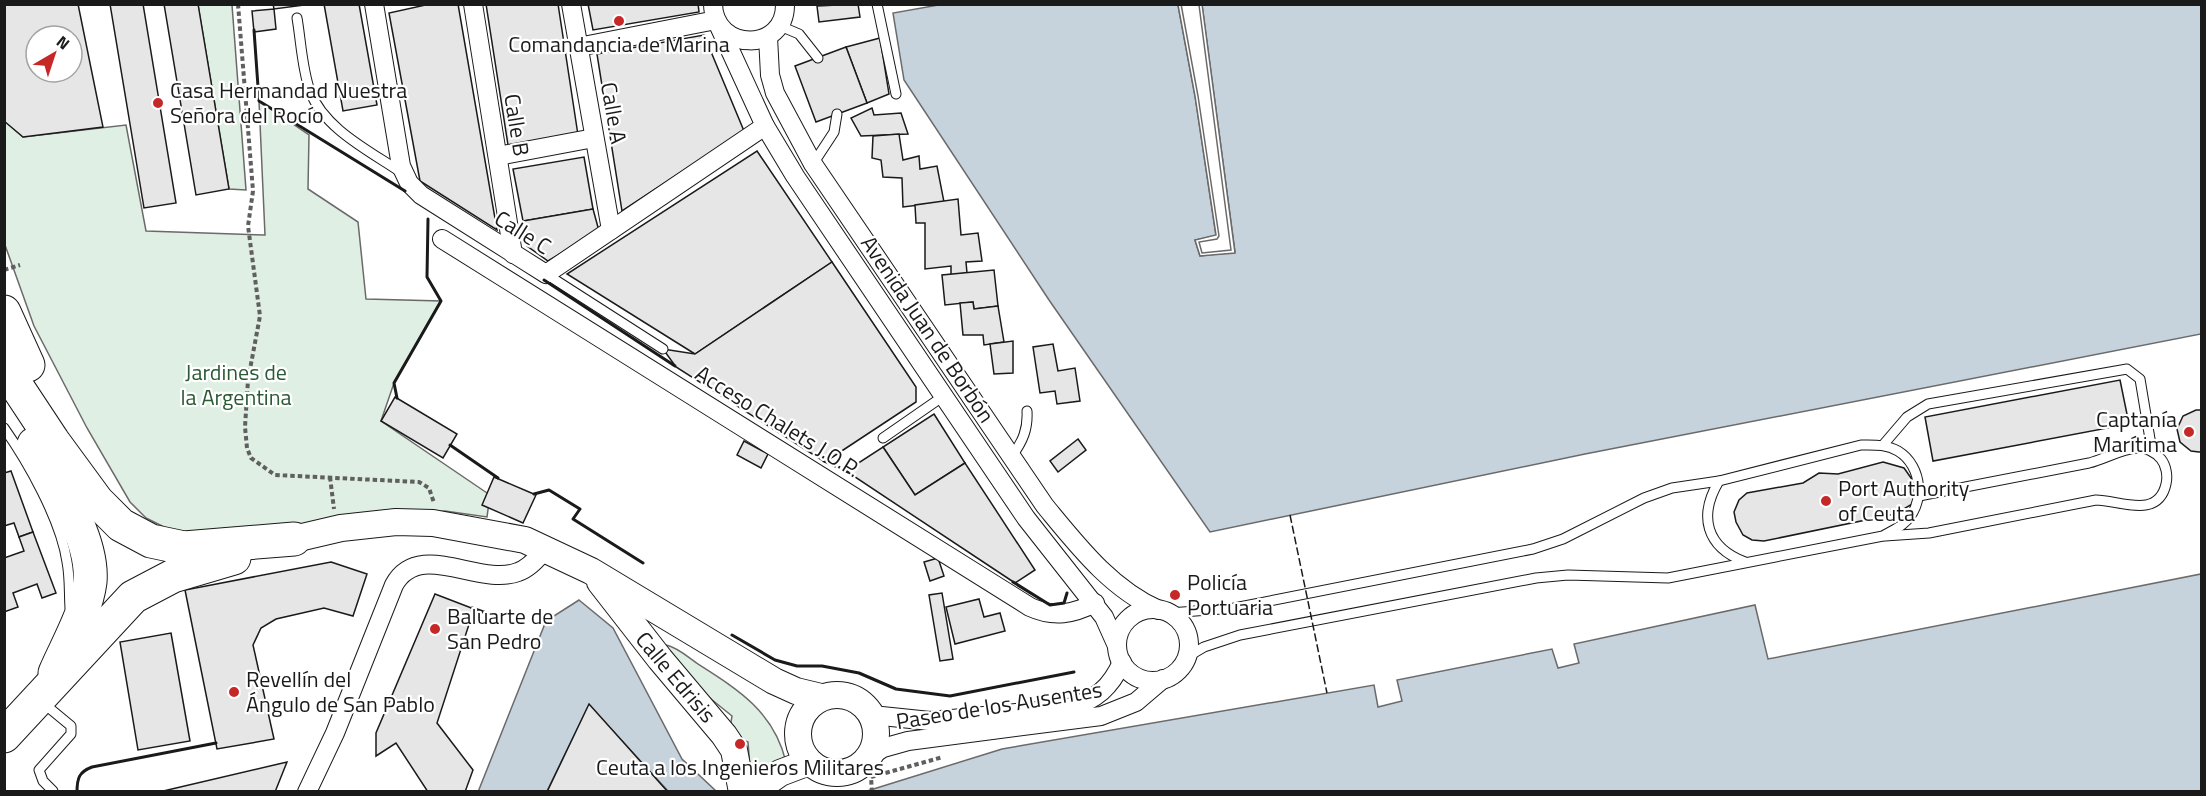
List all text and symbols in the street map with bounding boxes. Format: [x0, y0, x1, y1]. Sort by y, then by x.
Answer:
marker: Comandancia de Marina [612, 14, 626, 28]
north arrow [24, 24, 84, 84]
place label: Comandancia de Marina [508, 27, 730, 61]
text: N [52, 30, 75, 55]
place label: Casa Hermandad Nuestra Señora del Rocío [170, 73, 407, 132]
street label: Calle A [592, 79, 636, 147]
street label: Calle B [495, 91, 539, 159]
marker: Casa Hermandad Nuestra Señora del Rocío [151, 96, 165, 110]
street label: Calle C [488, 201, 558, 263]
street label: Avenida Juan de Borbón [853, 229, 1003, 429]
park label: Jardines de la Argentina [180, 355, 292, 414]
street label: Acceso Chalets J.O.P. [689, 356, 867, 486]
place label: Captanía Marítima [2093, 402, 2177, 461]
marker: Captanía Marítima [2182, 425, 2196, 439]
place label: Port Authority of Ceuta [1838, 471, 1970, 530]
marker: Port Authority of Ceuta [1819, 494, 1833, 508]
place label: Policía Portuaria [1187, 565, 1273, 624]
marker: Policía Portuaria [1168, 588, 1182, 602]
place label: Baluarte de San Pedro [447, 599, 553, 658]
marker: Baluarte de San Pedro [428, 622, 442, 636]
street label: Calle Edrisis [627, 624, 725, 730]
place label: Revellín del Ángulo de San Pablo [246, 662, 435, 721]
street label: Paseo de los Ausentes [894, 672, 1104, 738]
marker: Revellín del Ángulo de San Pablo [227, 685, 241, 699]
marker: Ceuta a los Ingenieros Militares [733, 737, 747, 751]
place label: Ceuta a los Ingenieros Militares [596, 750, 884, 784]

